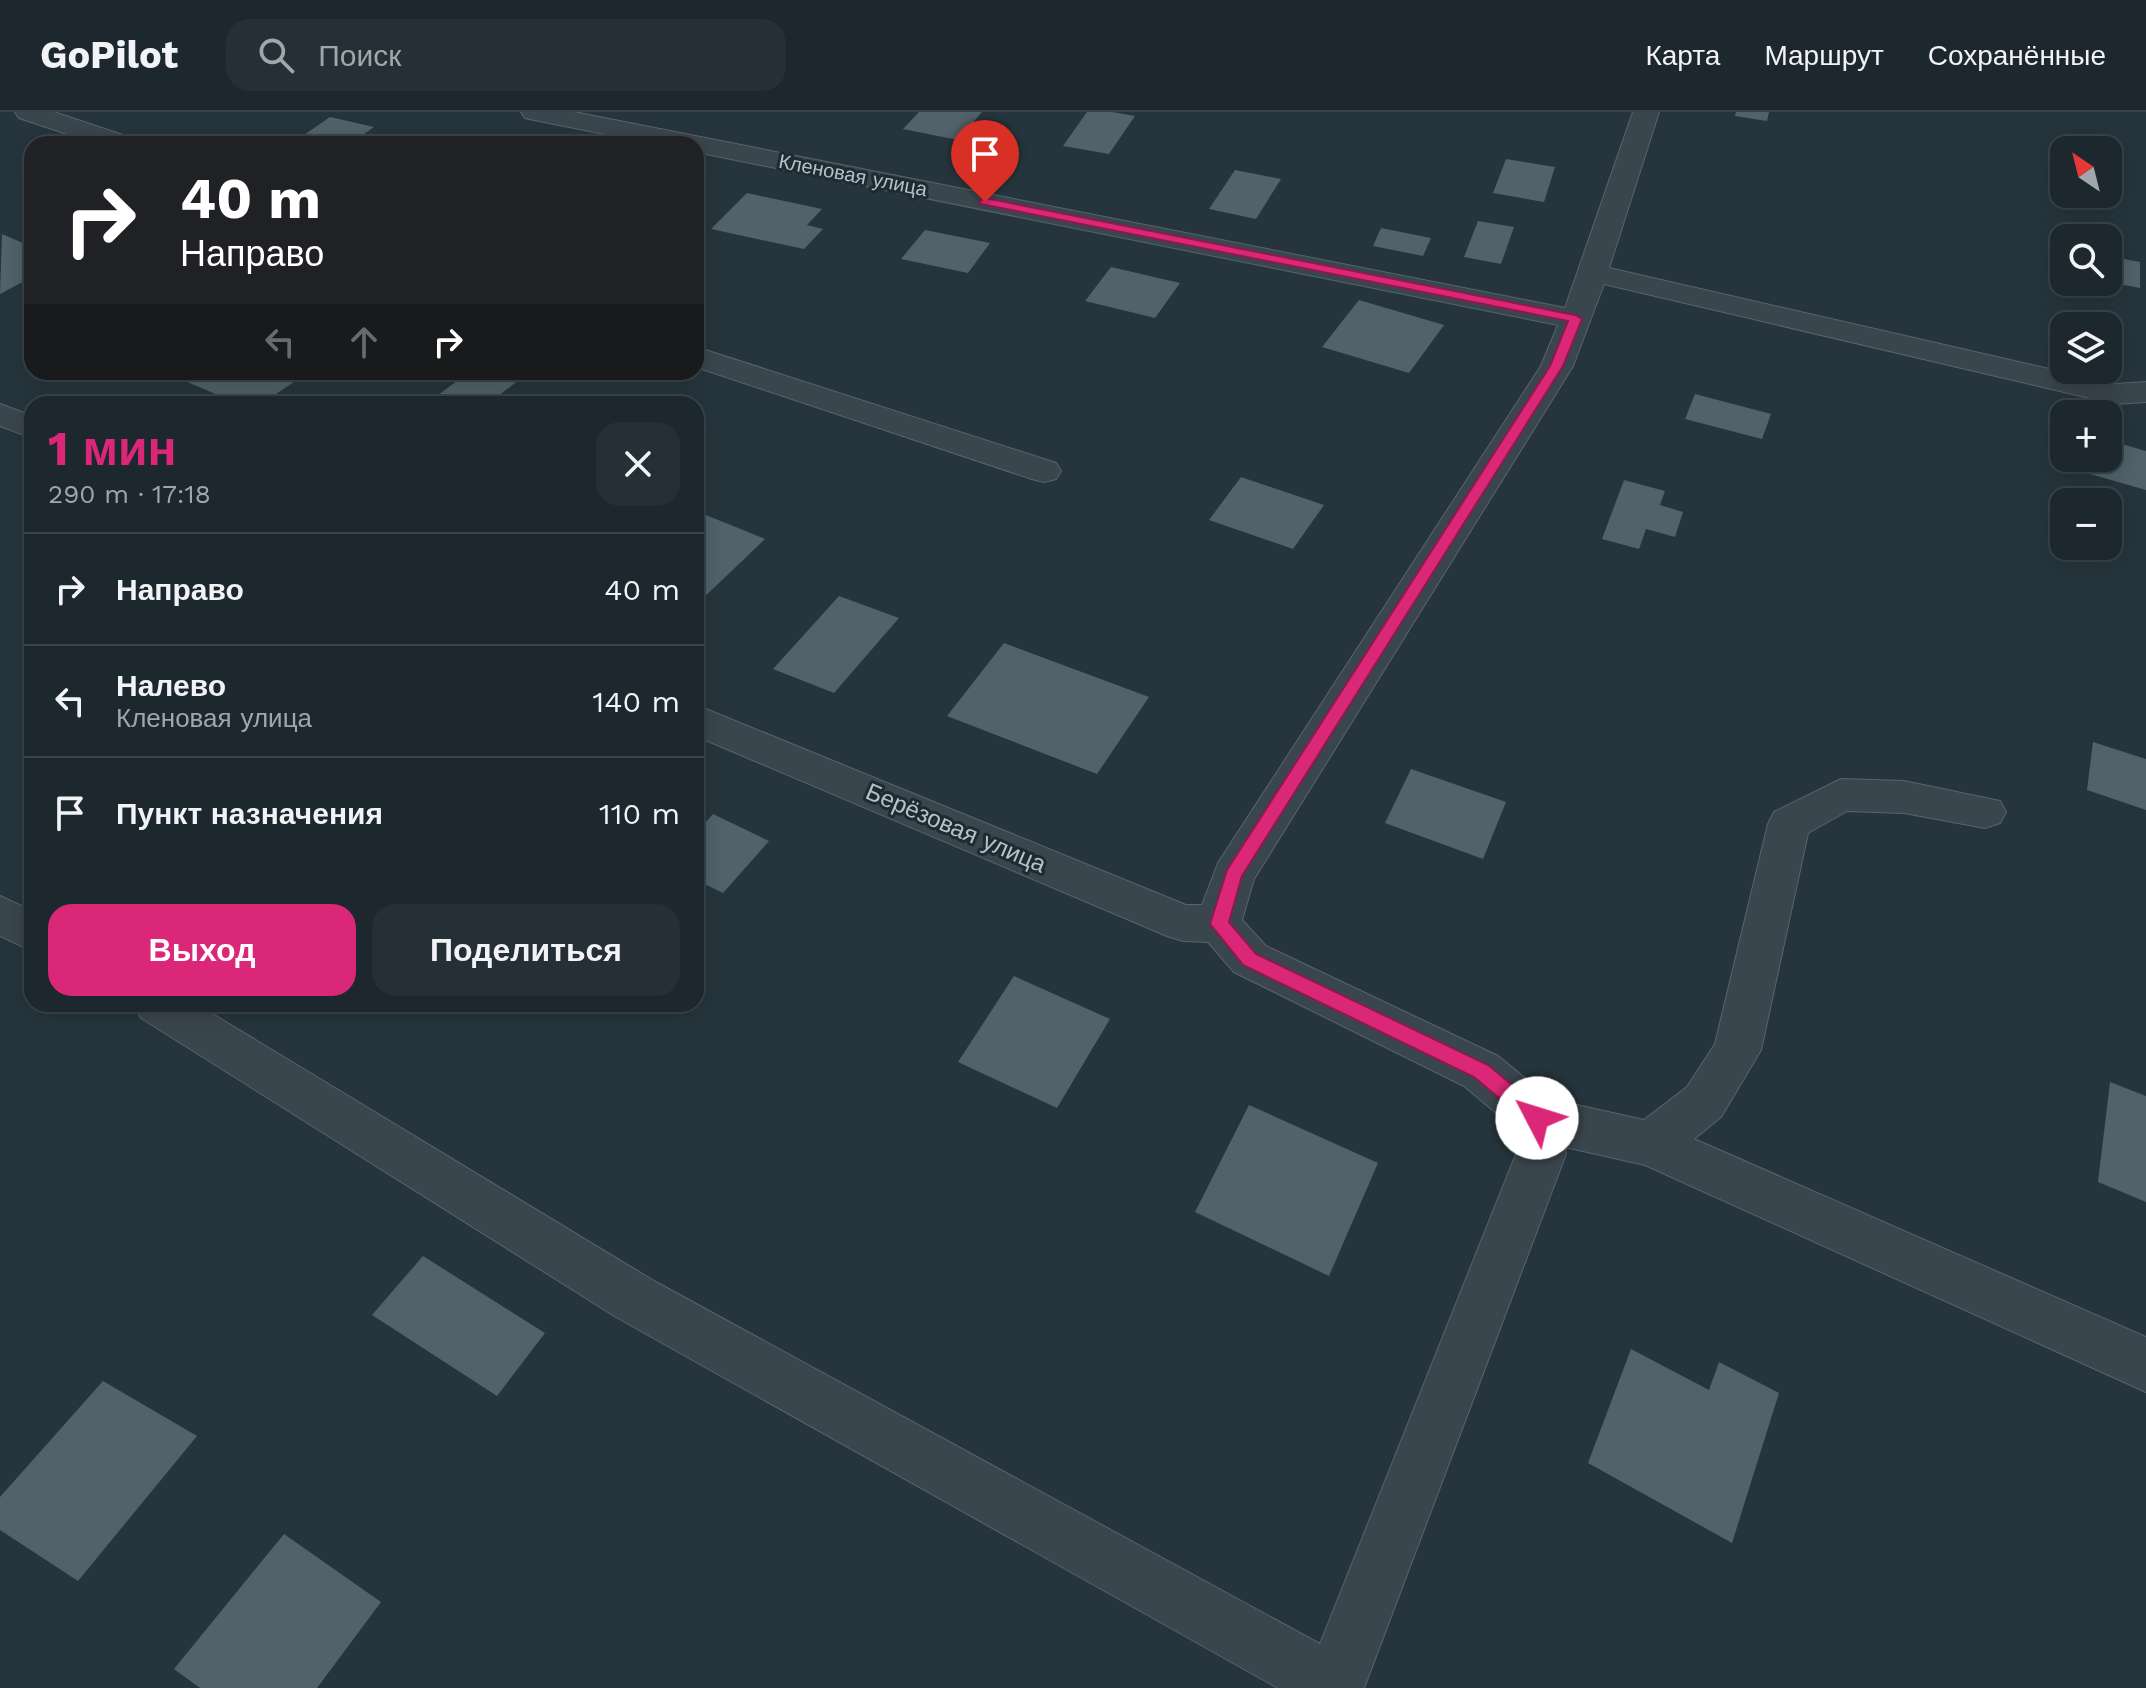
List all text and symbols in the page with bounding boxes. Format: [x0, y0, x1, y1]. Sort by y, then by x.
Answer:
search box [226, 19, 786, 91]
text: GoPilot [40, 33, 178, 77]
icon: search [254, 33, 298, 77]
text: Поиск [318, 38, 401, 73]
text: Карта [1645, 39, 1720, 72]
text: Маршрут [1764, 39, 1884, 72]
text: Сохранённые [1928, 39, 2106, 72]
pin [951, 120, 1019, 202]
icon: arrive [963, 132, 1007, 176]
north arrow [2050, 136, 2122, 208]
map controls [2050, 136, 2122, 560]
street label: Кленовая улица [777, 149, 930, 201]
text: 40 m [180, 166, 321, 232]
icon: right [48, 168, 152, 272]
button: search [2050, 224, 2122, 296]
text: Направо [180, 233, 324, 275]
button: layers [2050, 312, 2122, 384]
icon: left [258, 320, 302, 364]
icon: ahead [342, 320, 386, 364]
icon: right [426, 320, 470, 364]
button: + [2050, 400, 2122, 472]
text: 1 мин [48, 420, 176, 477]
button: close [596, 422, 680, 506]
text: 290 m · 17:18 [48, 479, 211, 509]
button: − [2050, 488, 2122, 560]
icon: right [48, 567, 92, 611]
text: Направо [116, 572, 244, 607]
text: 40 m [604, 572, 680, 607]
text: Налево [116, 668, 226, 703]
icon: left [48, 679, 92, 723]
text: 140 m [592, 684, 680, 719]
text: Кленовая улица [116, 703, 312, 733]
street label: Берёзовая улица [862, 777, 1051, 879]
icon: arrive [48, 791, 92, 835]
text: Пункт назначения [116, 796, 383, 831]
text: 110 m [599, 796, 680, 831]
button: Выход [48, 904, 356, 996]
button: Поделиться [372, 904, 680, 996]
position arrow [1495, 1076, 1579, 1160]

